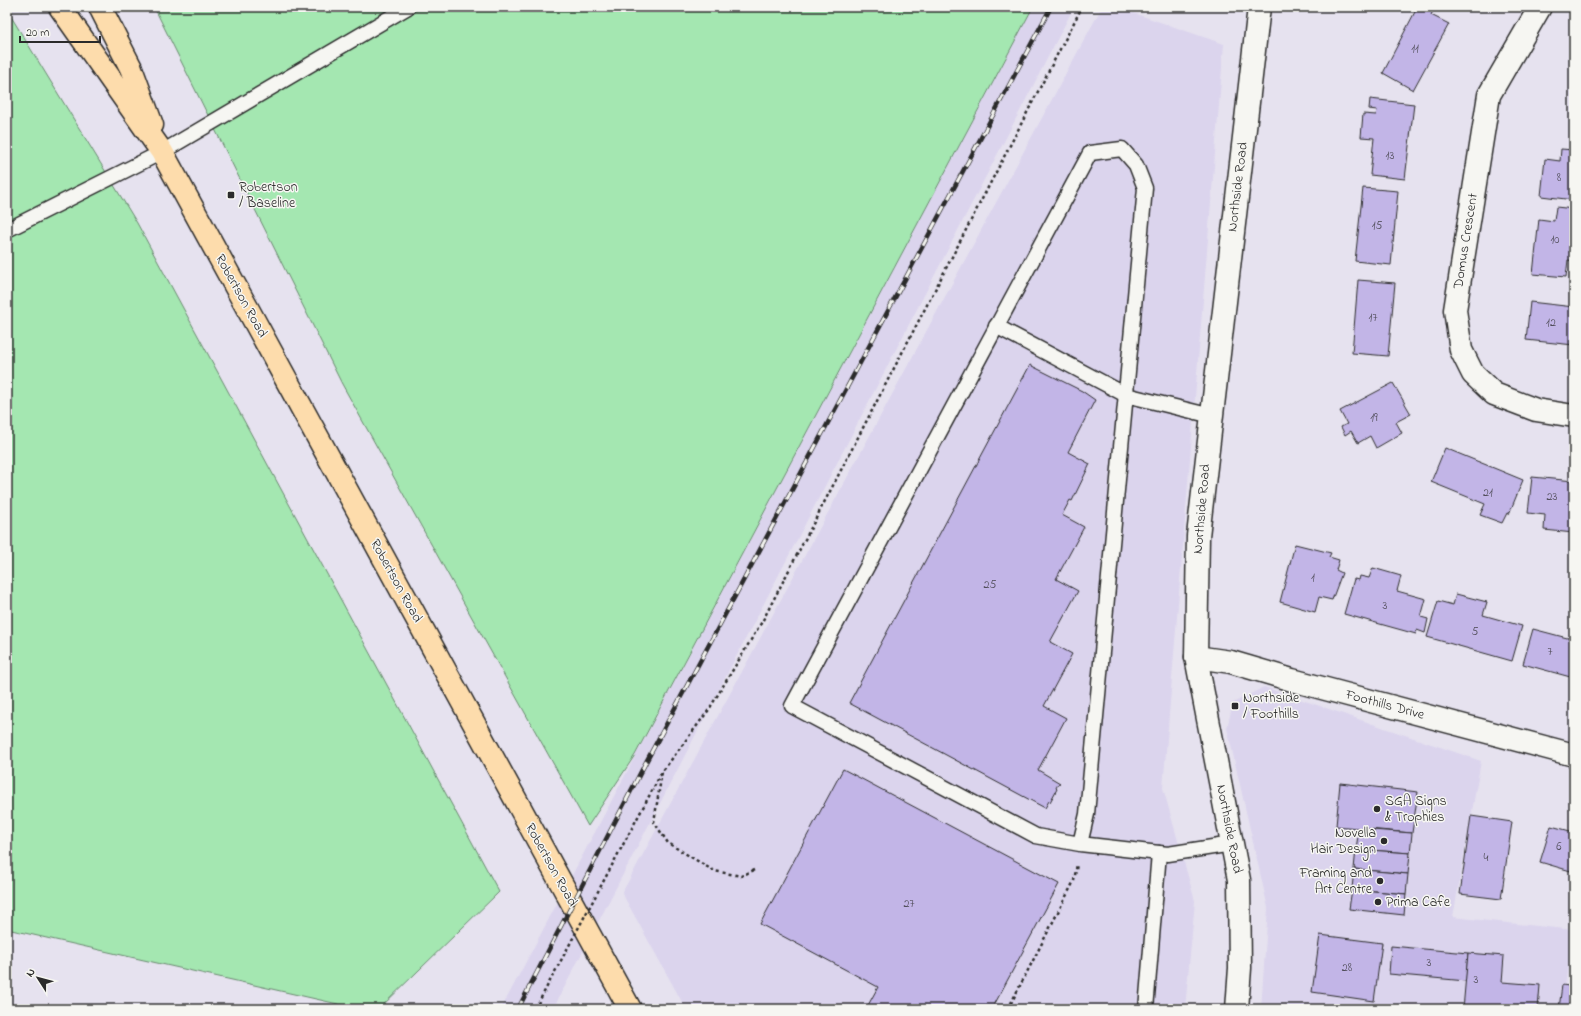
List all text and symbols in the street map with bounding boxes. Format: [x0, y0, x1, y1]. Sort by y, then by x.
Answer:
scale bar [20, 18, 100, 44]
text: 20 m [26, 24, 49, 42]
house number: 11 [1411, 40, 1419, 58]
street label: Northside Road [1222, 141, 1254, 233]
house number: 13 [1386, 147, 1394, 165]
house number: 8 [1557, 169, 1562, 187]
place label: Robertson / Baseline [239, 177, 298, 214]
marker: Robertson / Baseline [226, 190, 236, 200]
street label: Domus Crescent [1448, 191, 1484, 291]
house number: 15 [1372, 217, 1382, 235]
house number: 10 [1550, 231, 1560, 249]
street label: Robertson Road [209, 250, 273, 342]
house number: 17 [1369, 309, 1377, 327]
house number: 12 [1546, 314, 1556, 332]
house number: 19 [1370, 409, 1378, 427]
street label: Northside Road [1188, 463, 1216, 555]
house number: 21 [1483, 484, 1493, 502]
house number: 23 [1547, 488, 1558, 506]
street label: Robertson Road [364, 535, 428, 627]
house number: 1 [1311, 569, 1315, 587]
house number: 25 [984, 576, 997, 594]
house number: 3 [1383, 597, 1388, 615]
house number: 5 [1472, 623, 1479, 641]
house number: 7 [1548, 643, 1553, 661]
street label: Foothills Drive [1342, 684, 1427, 726]
place label: Northside / Foothills [1243, 688, 1300, 725]
marker: Northside / Foothills [1230, 701, 1240, 711]
street label: Northside Road [1210, 783, 1248, 875]
place label: SGA Signs & Trophies [1385, 791, 1447, 828]
marker: SGA Signs & Trophies [1372, 804, 1382, 814]
street label: Robertson Road [519, 819, 583, 911]
place label: Novella Hair Design [1311, 823, 1376, 861]
marker: Novella Hair Design [1379, 836, 1389, 846]
house number: 6 [1556, 838, 1562, 856]
house number: 4 [1484, 849, 1489, 867]
place label: Framing and Art Centre [1299, 863, 1373, 900]
marker: Framing and Art Centre [1375, 876, 1385, 886]
place label: Prima Cafe [1386, 892, 1451, 913]
house number: 27 [904, 895, 915, 913]
marker: Prima Cafe [1373, 897, 1383, 907]
house number: 3 [1427, 954, 1432, 972]
north arrow [18, 958, 58, 998]
house number: 28 [1342, 959, 1353, 977]
text: N [22, 965, 39, 980]
house number: 3 [1474, 971, 1479, 989]

